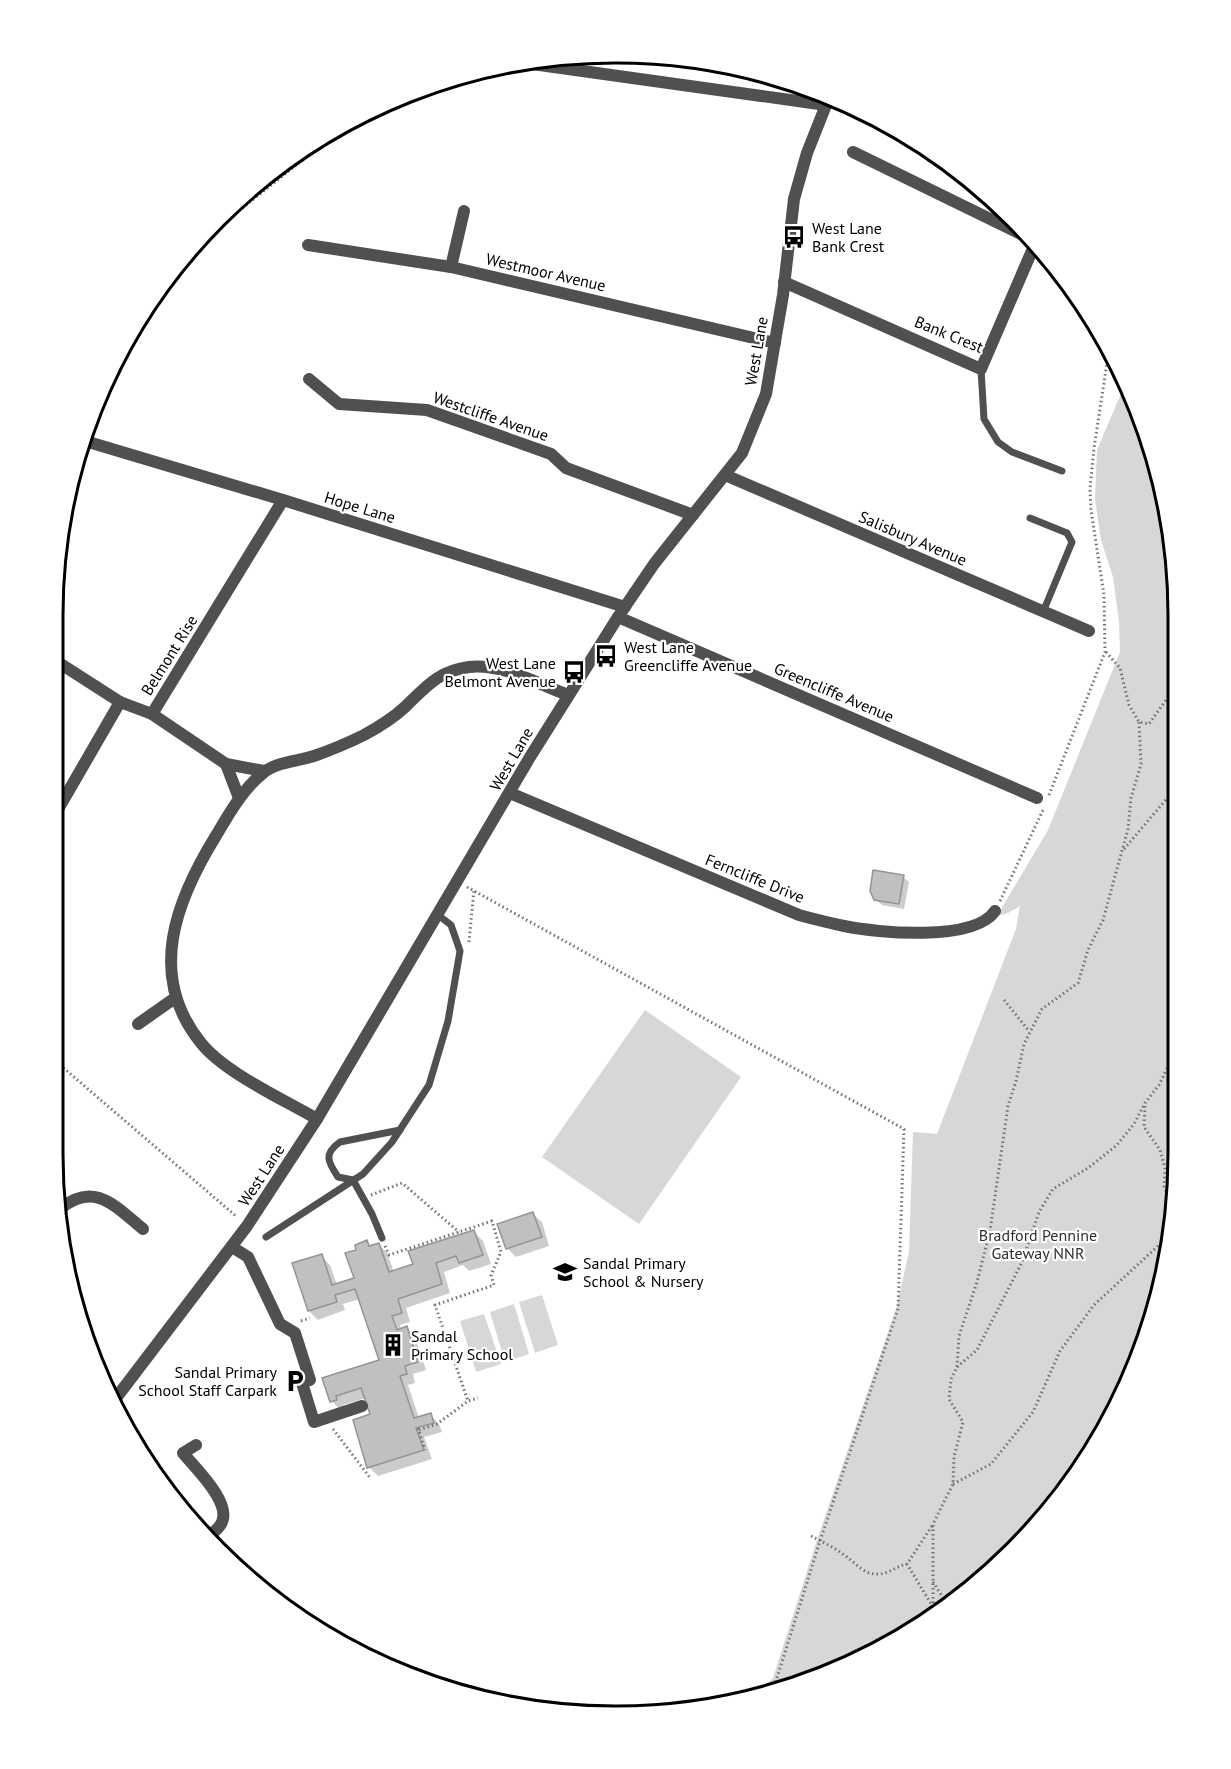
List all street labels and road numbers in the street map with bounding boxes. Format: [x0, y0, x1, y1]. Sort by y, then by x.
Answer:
street label: Westmoor Avenue [484, 249, 608, 295]
street label: Bank Crest [912, 311, 987, 357]
street label: West Lane [740, 315, 772, 387]
street label: Westcliffe Avenue [431, 387, 551, 445]
street label: Hope Lane [322, 487, 398, 527]
street label: Salisbury Avenue [856, 506, 970, 570]
street label: Belmont Rise [136, 611, 202, 699]
street label: Greencliffe Avenue [771, 658, 897, 726]
street label: West Lane [485, 724, 537, 794]
street label: Ferncliffe Drive [703, 849, 807, 907]
street label: West Lane [234, 1140, 288, 1210]

